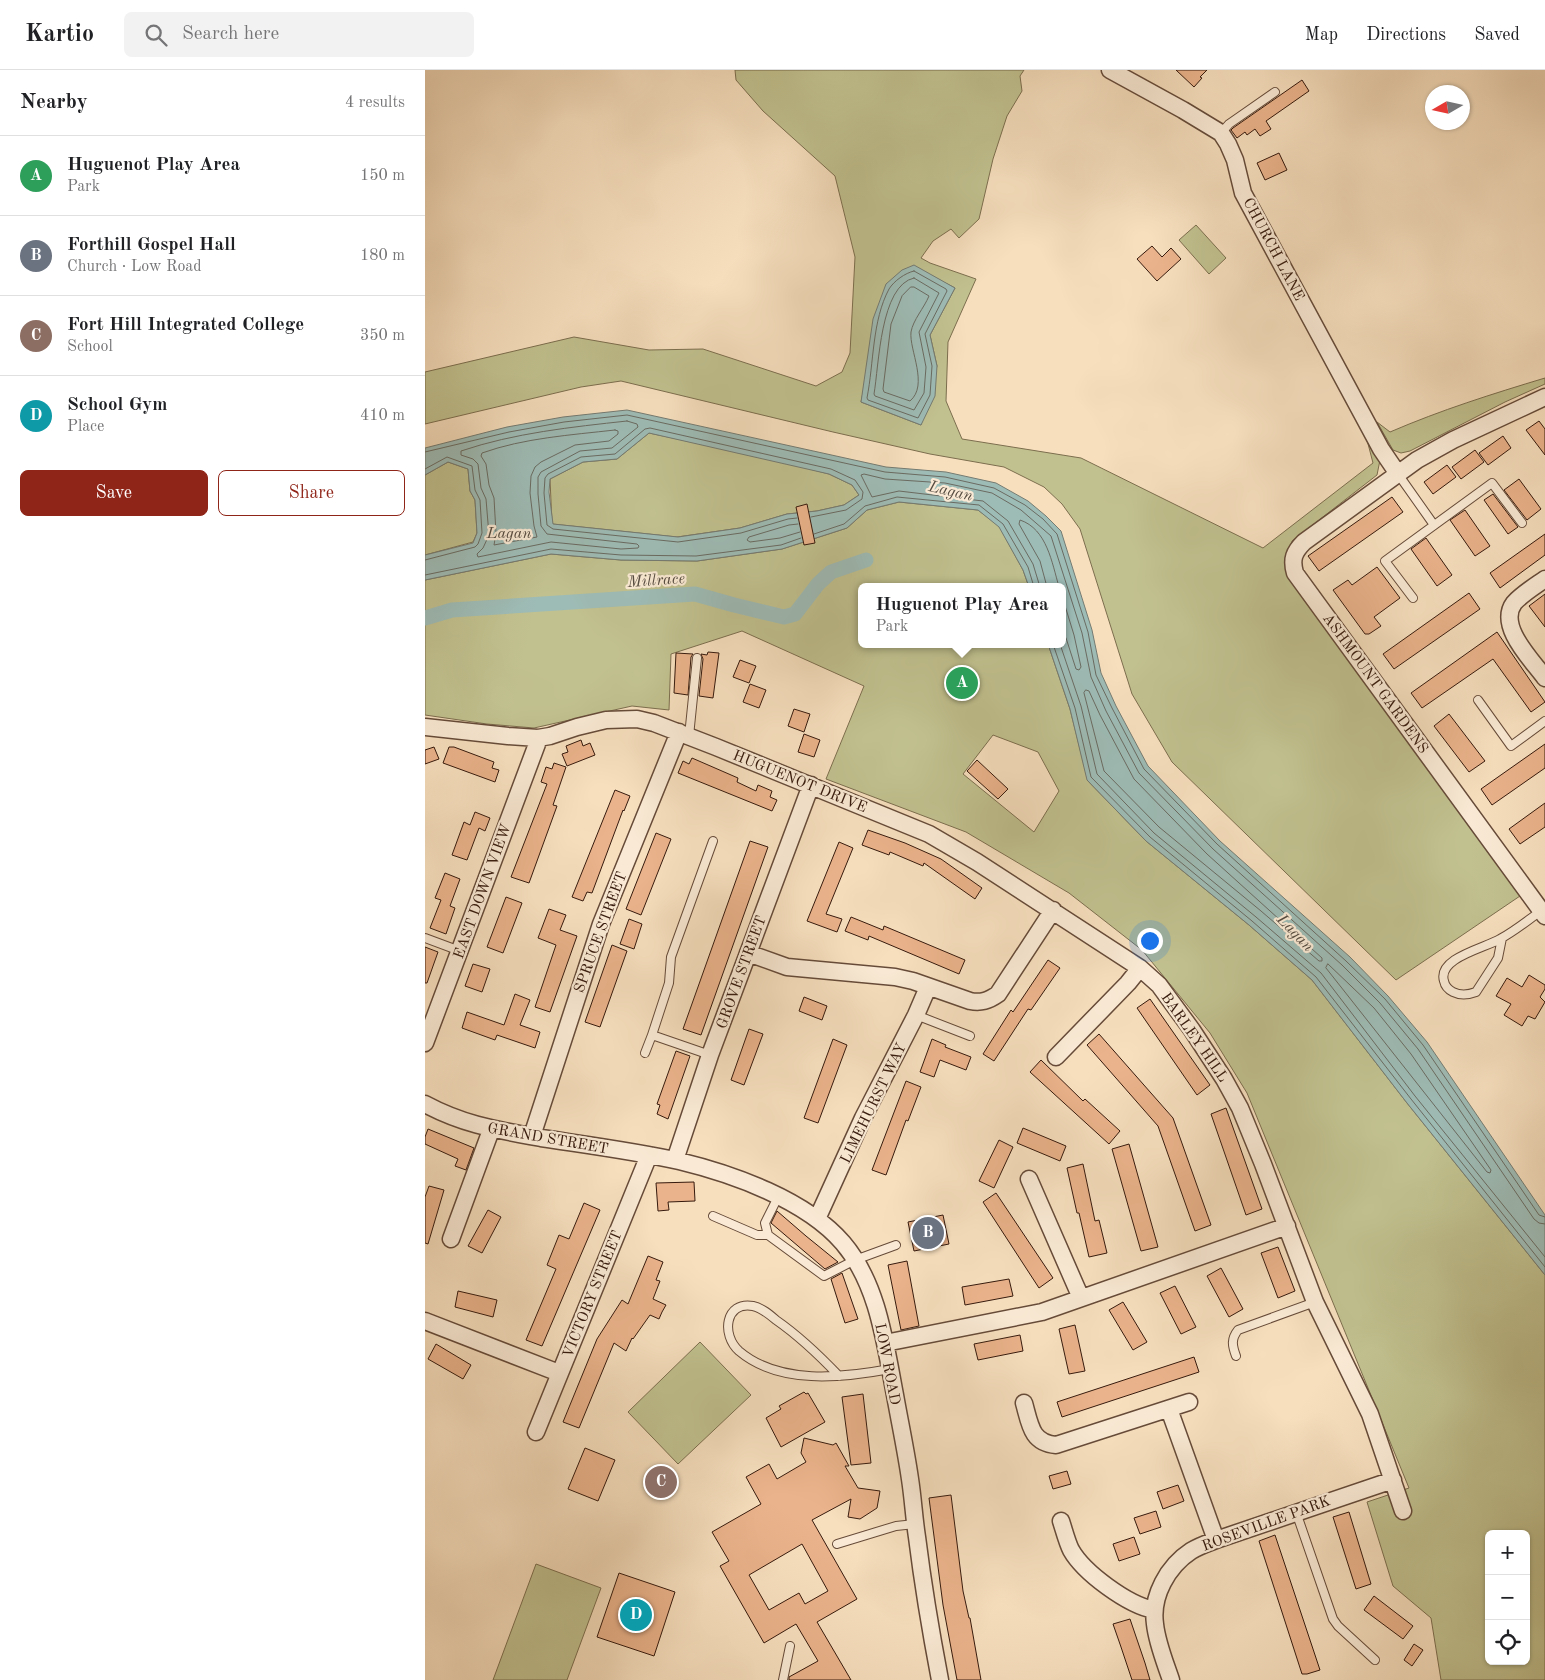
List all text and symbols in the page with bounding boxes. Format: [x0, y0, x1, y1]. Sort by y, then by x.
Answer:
search box [124, 12, 474, 57]
icon: search [142, 21, 170, 49]
text: Kartio [25, 23, 94, 47]
text: Search here [182, 25, 279, 44]
text: Map [1305, 26, 1338, 44]
text: Directions [1366, 26, 1446, 44]
text: Saved [1474, 26, 1520, 44]
north arrow [1425, 85, 1470, 130]
text: Nearby [20, 92, 88, 113]
text: 4 results [345, 95, 405, 111]
text: Huguenot Play Area [67, 156, 240, 175]
text: A [30, 168, 42, 184]
text: 150 m [360, 168, 405, 184]
text: Park [67, 179, 100, 195]
street label: CHURCH LANE [1239, 196, 1306, 303]
text: Forthill Gospel Hall [67, 236, 236, 255]
text: B [30, 248, 42, 264]
text: 180 m [360, 248, 405, 264]
text: Church · Low Road [67, 259, 202, 275]
text: Fort Hill Integrated College [67, 316, 304, 335]
text: C [31, 328, 41, 344]
text: 350 m [360, 328, 405, 344]
text: School [67, 339, 113, 355]
text: School Gym [67, 396, 167, 415]
text: D [30, 408, 42, 424]
text: 410 m [360, 408, 405, 424]
text: Place [67, 419, 104, 435]
button: Save [20, 470, 208, 516]
button: Share [218, 470, 405, 516]
water label: Lagan [926, 479, 974, 505]
water label: Lagan [486, 526, 531, 542]
water label: Millrace [626, 571, 686, 591]
popup [858, 583, 1066, 648]
text: Huguenot Play Area [875, 596, 1049, 615]
street label: ASHMOUNT GARDENS [1319, 611, 1430, 757]
text: Park [875, 619, 908, 635]
pin: A [946, 664, 978, 702]
street label: HUGUENOT DRIVE [730, 749, 869, 816]
street label: EAST DOWN VIEW [452, 822, 515, 961]
street label: SPRUCE STREET [573, 870, 630, 995]
water label: Lagan [1273, 911, 1316, 955]
street label: GROVE STREET [715, 914, 770, 1031]
your location [1137, 928, 1163, 954]
street label: BARLEY HILL [1157, 990, 1230, 1085]
street label: LIMEHURST WAY [839, 1041, 910, 1166]
street label: GRAND STREET [486, 1121, 609, 1158]
pin: B [912, 1214, 944, 1252]
street label: VICTORY STREET [561, 1229, 626, 1360]
street label: LOW ROAD [871, 1322, 902, 1406]
pin: C [645, 1463, 677, 1501]
street label: ROSEVILLE PARK [1200, 1494, 1333, 1555]
map controls [1485, 1530, 1530, 1665]
button: + [1485, 1530, 1530, 1575]
button: − [1485, 1575, 1530, 1620]
pin: D [620, 1596, 652, 1634]
button: locate [1485, 1620, 1530, 1665]

